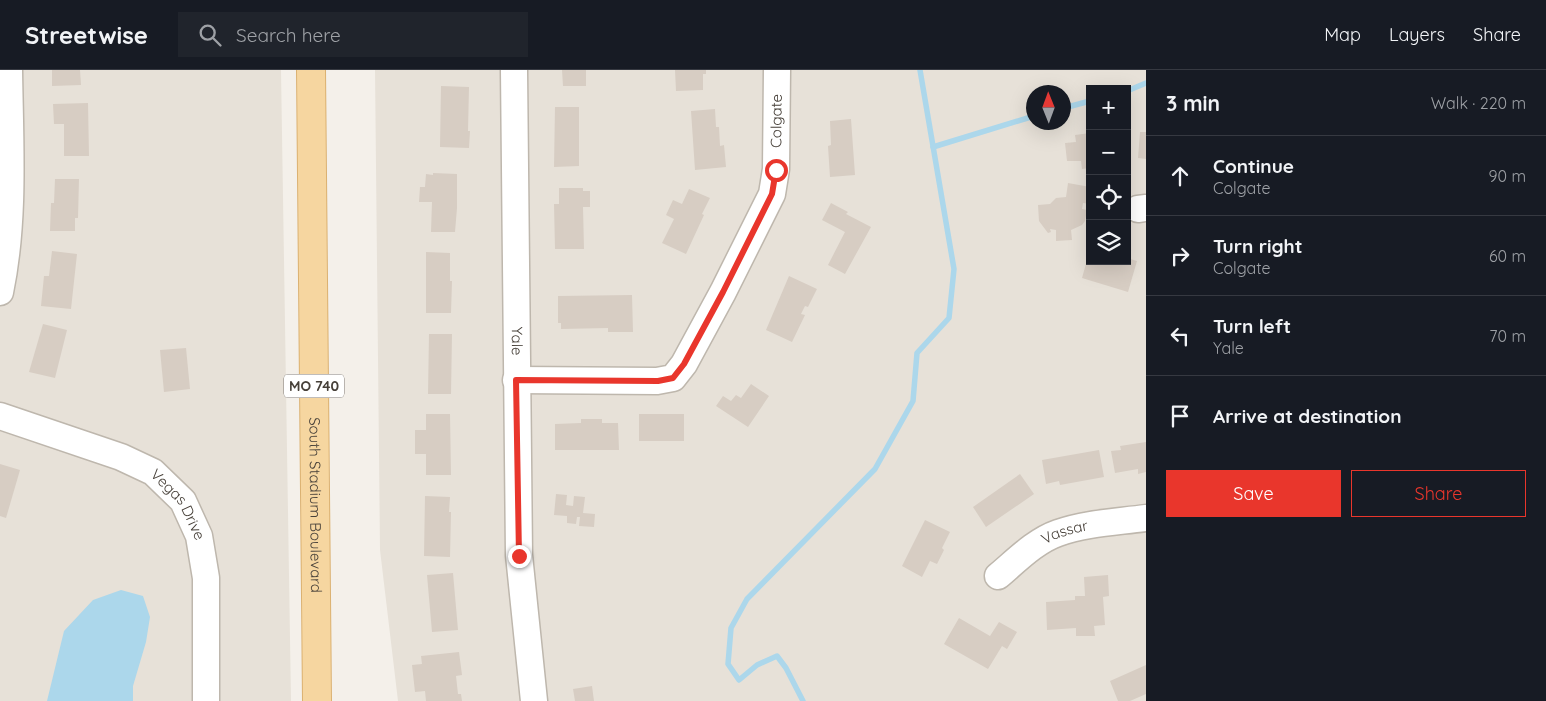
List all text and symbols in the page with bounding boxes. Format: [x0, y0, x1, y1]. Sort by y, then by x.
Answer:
search box [178, 12, 528, 57]
text: Streetwise [25, 20, 148, 50]
icon: search [196, 21, 224, 49]
text: Search here [236, 23, 341, 47]
text: Map [1324, 23, 1361, 46]
text: Layers [1389, 23, 1445, 46]
text: Share [1473, 23, 1521, 46]
north arrow [1026, 85, 1071, 130]
map controls [1086, 85, 1131, 265]
button: + [1086, 85, 1131, 130]
text: 3 min [1166, 90, 1220, 116]
text: Walk · 220 m [1431, 93, 1526, 113]
street label: Colgate [766, 94, 786, 148]
button: − [1086, 130, 1131, 175]
text: Continue [1213, 154, 1294, 178]
route start [765, 159, 788, 182]
icon: ahead [1166, 162, 1194, 190]
text: 90 m [1489, 166, 1526, 186]
button: locate [1086, 175, 1131, 220]
text: Colgate [1213, 178, 1271, 198]
button: layers [1086, 220, 1131, 265]
text: Turn right [1213, 234, 1302, 258]
icon: right [1166, 242, 1194, 270]
text: 60 m [1489, 246, 1526, 266]
text: Colgate [1213, 258, 1271, 278]
text: Turn left [1213, 314, 1291, 338]
icon: left [1166, 322, 1194, 350]
street label: Yale [508, 326, 527, 355]
text: 70 m [1489, 326, 1526, 346]
text: Yale [1213, 338, 1244, 358]
road number: MO 740 [284, 374, 344, 398]
icon: arrive [1166, 402, 1194, 430]
text: Arrive at destination [1213, 404, 1402, 428]
street label: South Stadium Boulevard [305, 417, 326, 593]
street label: Vegas Drive [147, 465, 210, 543]
button: Save [1166, 470, 1341, 517]
button: Share [1351, 470, 1526, 517]
street label: Vassar [1038, 516, 1090, 548]
route end [508, 545, 531, 568]

